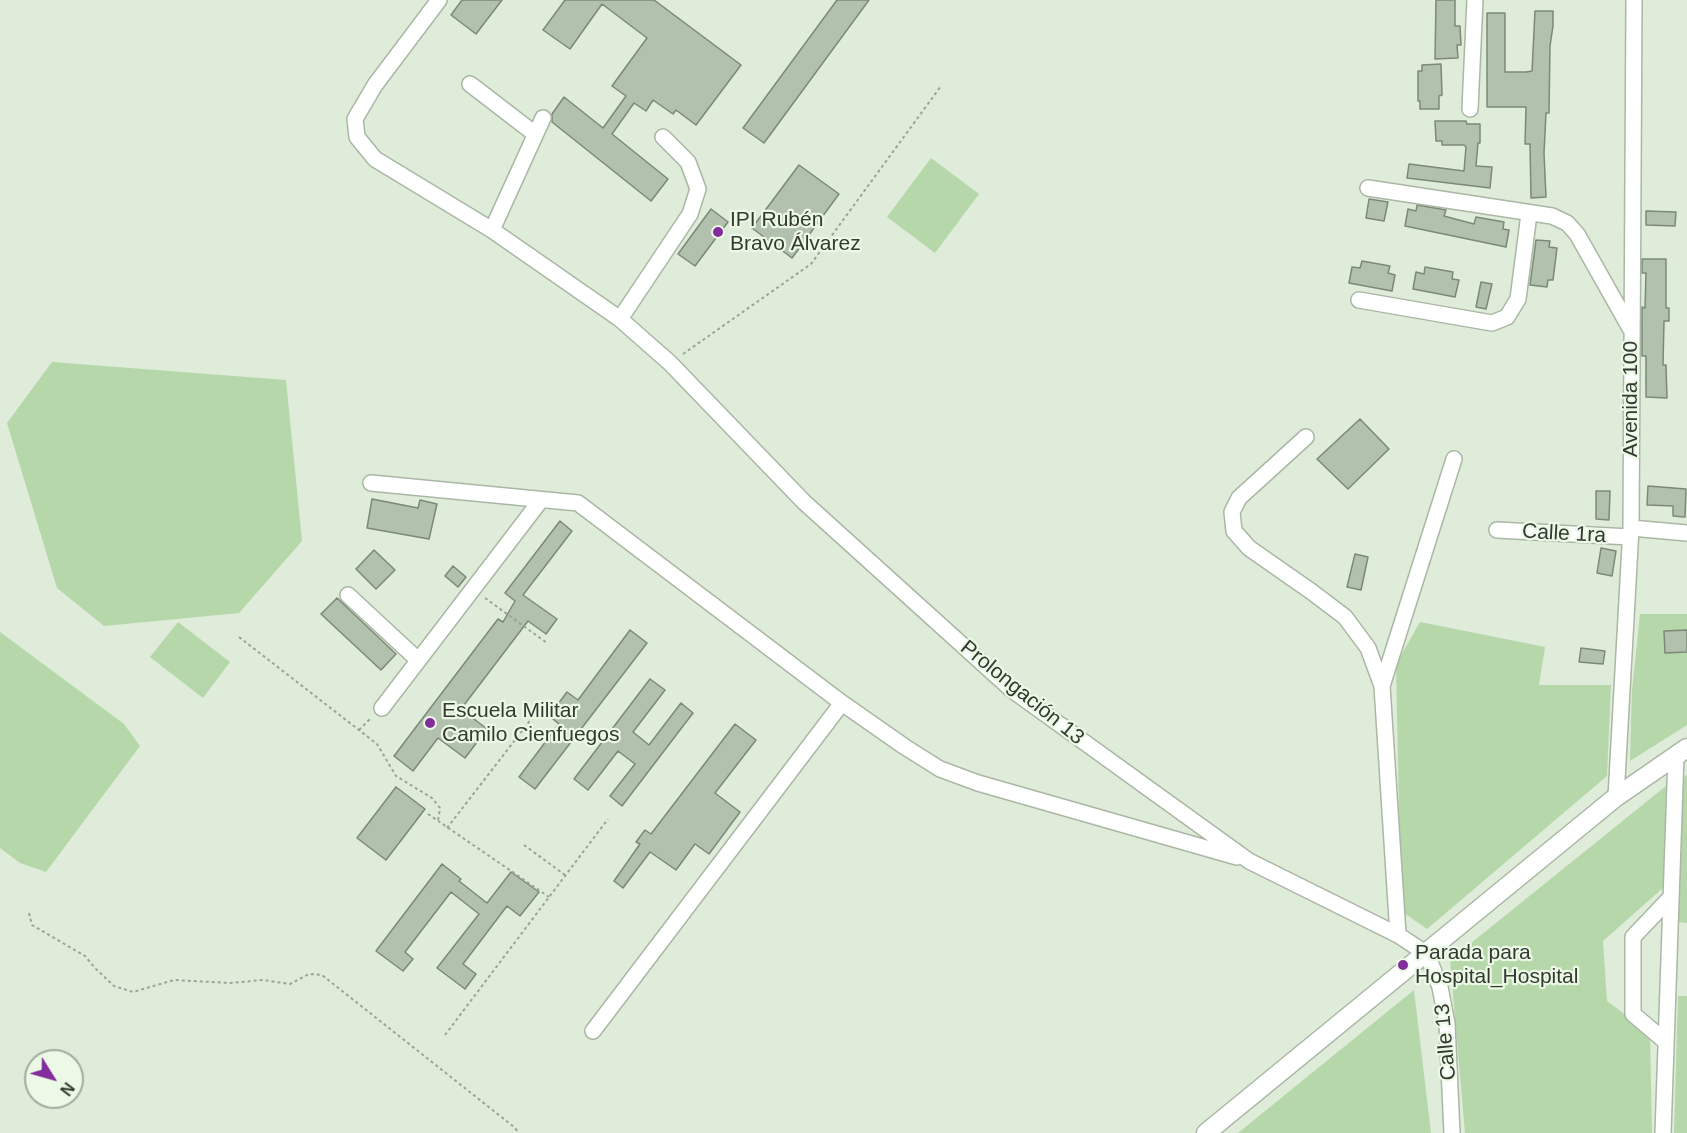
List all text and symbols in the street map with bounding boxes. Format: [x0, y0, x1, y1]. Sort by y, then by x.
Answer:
place label: IPI Rubén Bravo Álvarez [730, 207, 861, 257]
marker: IPI Rubén Bravo Álvarez [711, 225, 725, 239]
street label: Avenida 100 [1618, 341, 1644, 457]
street label: Calle 1ra [1521, 519, 1607, 549]
street label: Prolongación 13 [955, 635, 1089, 751]
place label: Escuela Militar Camilo Cienfuegos [442, 698, 619, 748]
marker: Escuela Militar Camilo Cienfuegos [423, 716, 437, 730]
place label: Parada para Hospital_Hospital [1415, 940, 1578, 990]
marker: Parada para Hospital_Hospital [1396, 958, 1410, 972]
street label: Calle 13 [1430, 1003, 1462, 1081]
north arrow [24, 1049, 84, 1109]
text: N [57, 1079, 77, 1099]

